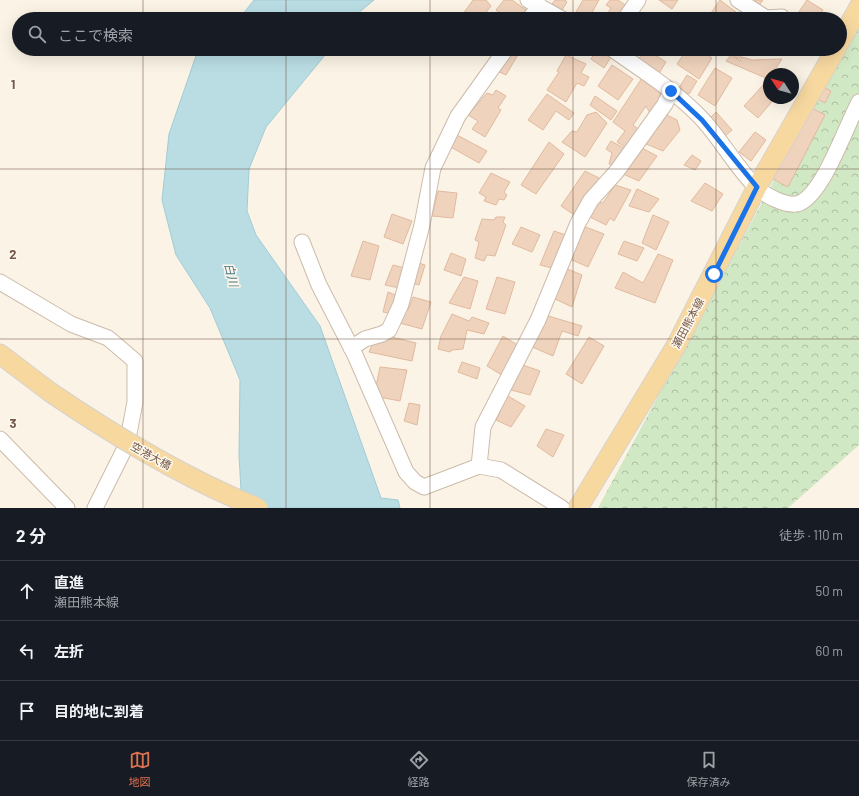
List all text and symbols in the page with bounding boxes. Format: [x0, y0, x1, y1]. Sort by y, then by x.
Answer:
search box [12, 12, 847, 56]
icon: search [26, 23, 48, 45]
text: ここで検索 [58, 26, 133, 44]
north arrow [763, 68, 799, 104]
text: 1 [11, 76, 15, 92]
route end [662, 82, 680, 100]
text: 2 [9, 246, 17, 262]
water label: 白川 [222, 261, 242, 290]
route start [705, 265, 723, 283]
street label: 瀬田熊本線 [669, 295, 706, 350]
text: 3 [9, 415, 17, 431]
street label: 空港大橋 [129, 439, 174, 472]
text: 2 分 [16, 525, 46, 545]
text: 徒歩 · 110 m [779, 527, 843, 543]
text: 直進 [54, 573, 84, 591]
icon: ahead [16, 580, 38, 602]
text: 50 m [816, 583, 843, 599]
text: 瀬田熊本線 [54, 594, 119, 610]
icon: left [16, 640, 38, 662]
text: 左折 [54, 642, 84, 660]
text: 60 m [816, 643, 843, 659]
icon: arrive [16, 700, 38, 722]
text: 目的地に到着 [54, 702, 144, 720]
tab: 地図 [129, 749, 151, 789]
tab: 経路 [408, 749, 430, 789]
tab: 保存済み [687, 749, 731, 789]

